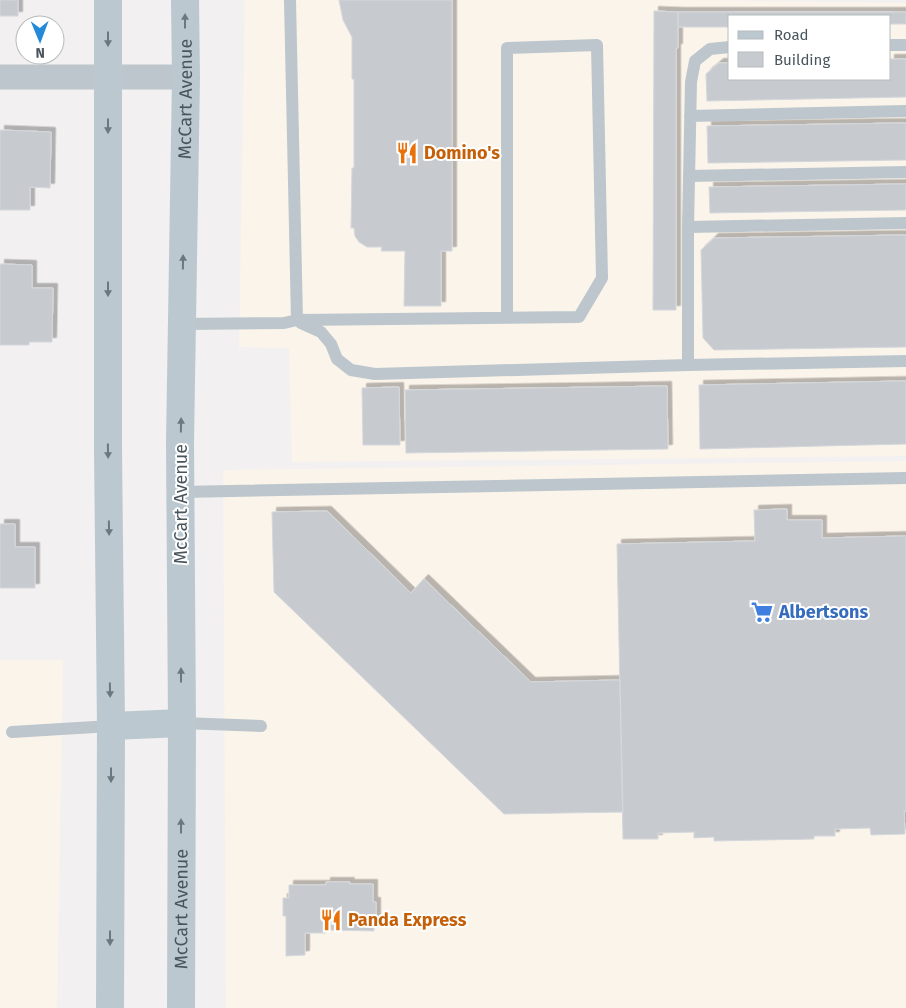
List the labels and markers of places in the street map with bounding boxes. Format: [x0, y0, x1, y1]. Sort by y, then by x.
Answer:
restaurant icon: Domino's [394, 140, 420, 166]
place label: Domino's [424, 142, 500, 164]
supermarket icon: Albertsons [749, 599, 775, 625]
place label: Albertsons [778, 601, 868, 623]
restaurant icon: Panda Express [318, 907, 344, 933]
place label: Panda Express [348, 909, 467, 931]

